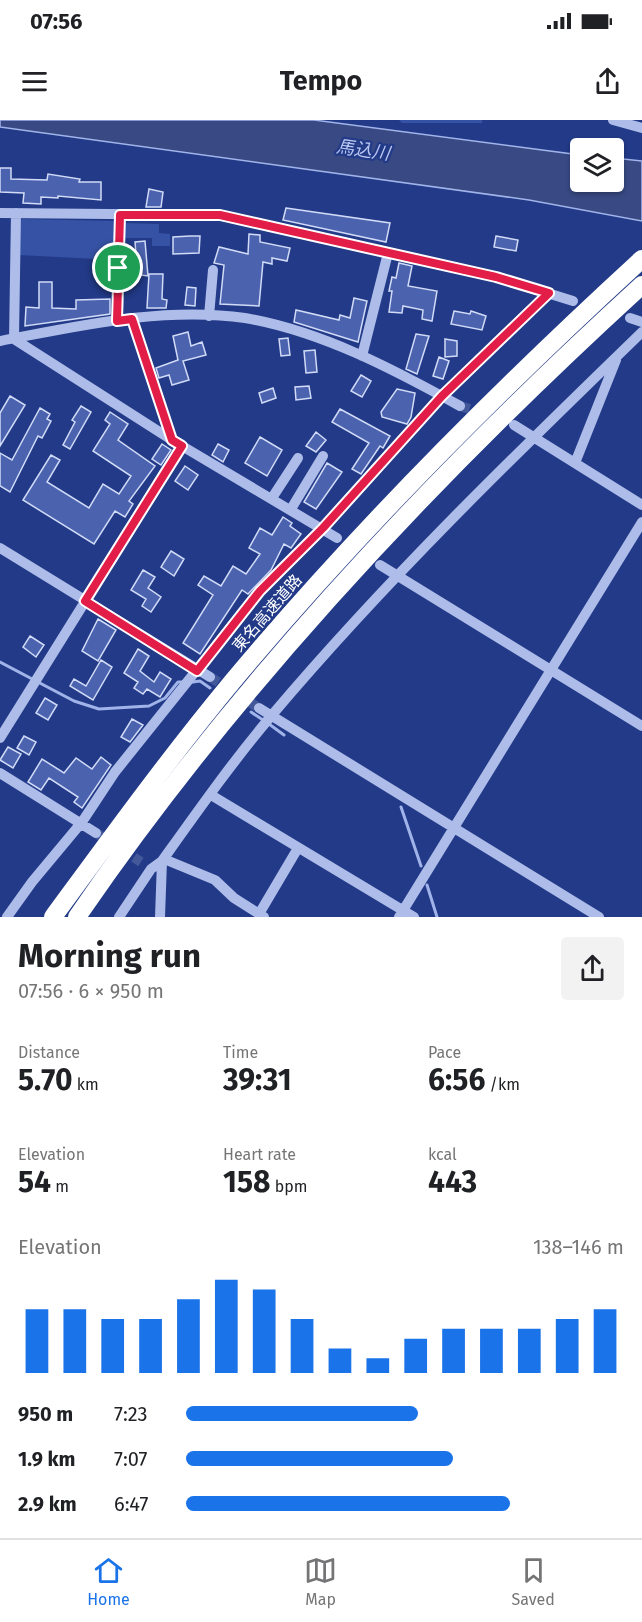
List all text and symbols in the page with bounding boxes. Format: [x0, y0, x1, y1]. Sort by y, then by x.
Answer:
text: 07:56 [30, 8, 82, 35]
icon: menu [18, 65, 51, 98]
text: Tempo [280, 65, 362, 97]
icon: share [591, 65, 624, 98]
water label: 馬込川 [335, 135, 393, 165]
map controls [570, 138, 624, 192]
button: layers [570, 138, 624, 192]
pin [92, 242, 143, 293]
icon: arrive [101, 251, 134, 284]
street label: 東名高速道路 [228, 571, 306, 655]
text: Morning run [18, 936, 201, 976]
button: share [561, 937, 624, 1000]
text: 07:56 · 6 × 950 m [18, 979, 164, 1003]
text: Distance [18, 1043, 80, 1062]
text: Time [223, 1043, 258, 1062]
text: Pace [428, 1043, 461, 1062]
text: 5.70 [18, 1062, 73, 1098]
text: 39:31 [223, 1062, 292, 1098]
text: 6:56 [428, 1062, 485, 1098]
text: km [73, 1075, 99, 1094]
text: /km [485, 1075, 520, 1094]
text: Elevation [18, 1145, 85, 1164]
text: Heart rate [223, 1145, 296, 1164]
text: kcal [428, 1145, 457, 1164]
text: 54 [18, 1164, 51, 1200]
text: 158 [223, 1164, 270, 1200]
text: 443 [428, 1164, 477, 1200]
text: m [51, 1177, 69, 1196]
text: bpm [270, 1177, 307, 1196]
text: Elevation [18, 1235, 102, 1259]
text: 138–146 m [533, 1235, 624, 1259]
text: 950 m [18, 1402, 73, 1426]
text: 7:23 [114, 1402, 147, 1426]
text: 1.9 km [18, 1447, 76, 1471]
text: 7:07 [114, 1447, 147, 1471]
text: 2.9 km [18, 1492, 77, 1516]
text: 6:47 [114, 1492, 148, 1516]
tab: Home [87, 1554, 130, 1609]
tab: Map [304, 1554, 337, 1609]
tab: Saved [512, 1554, 555, 1609]

